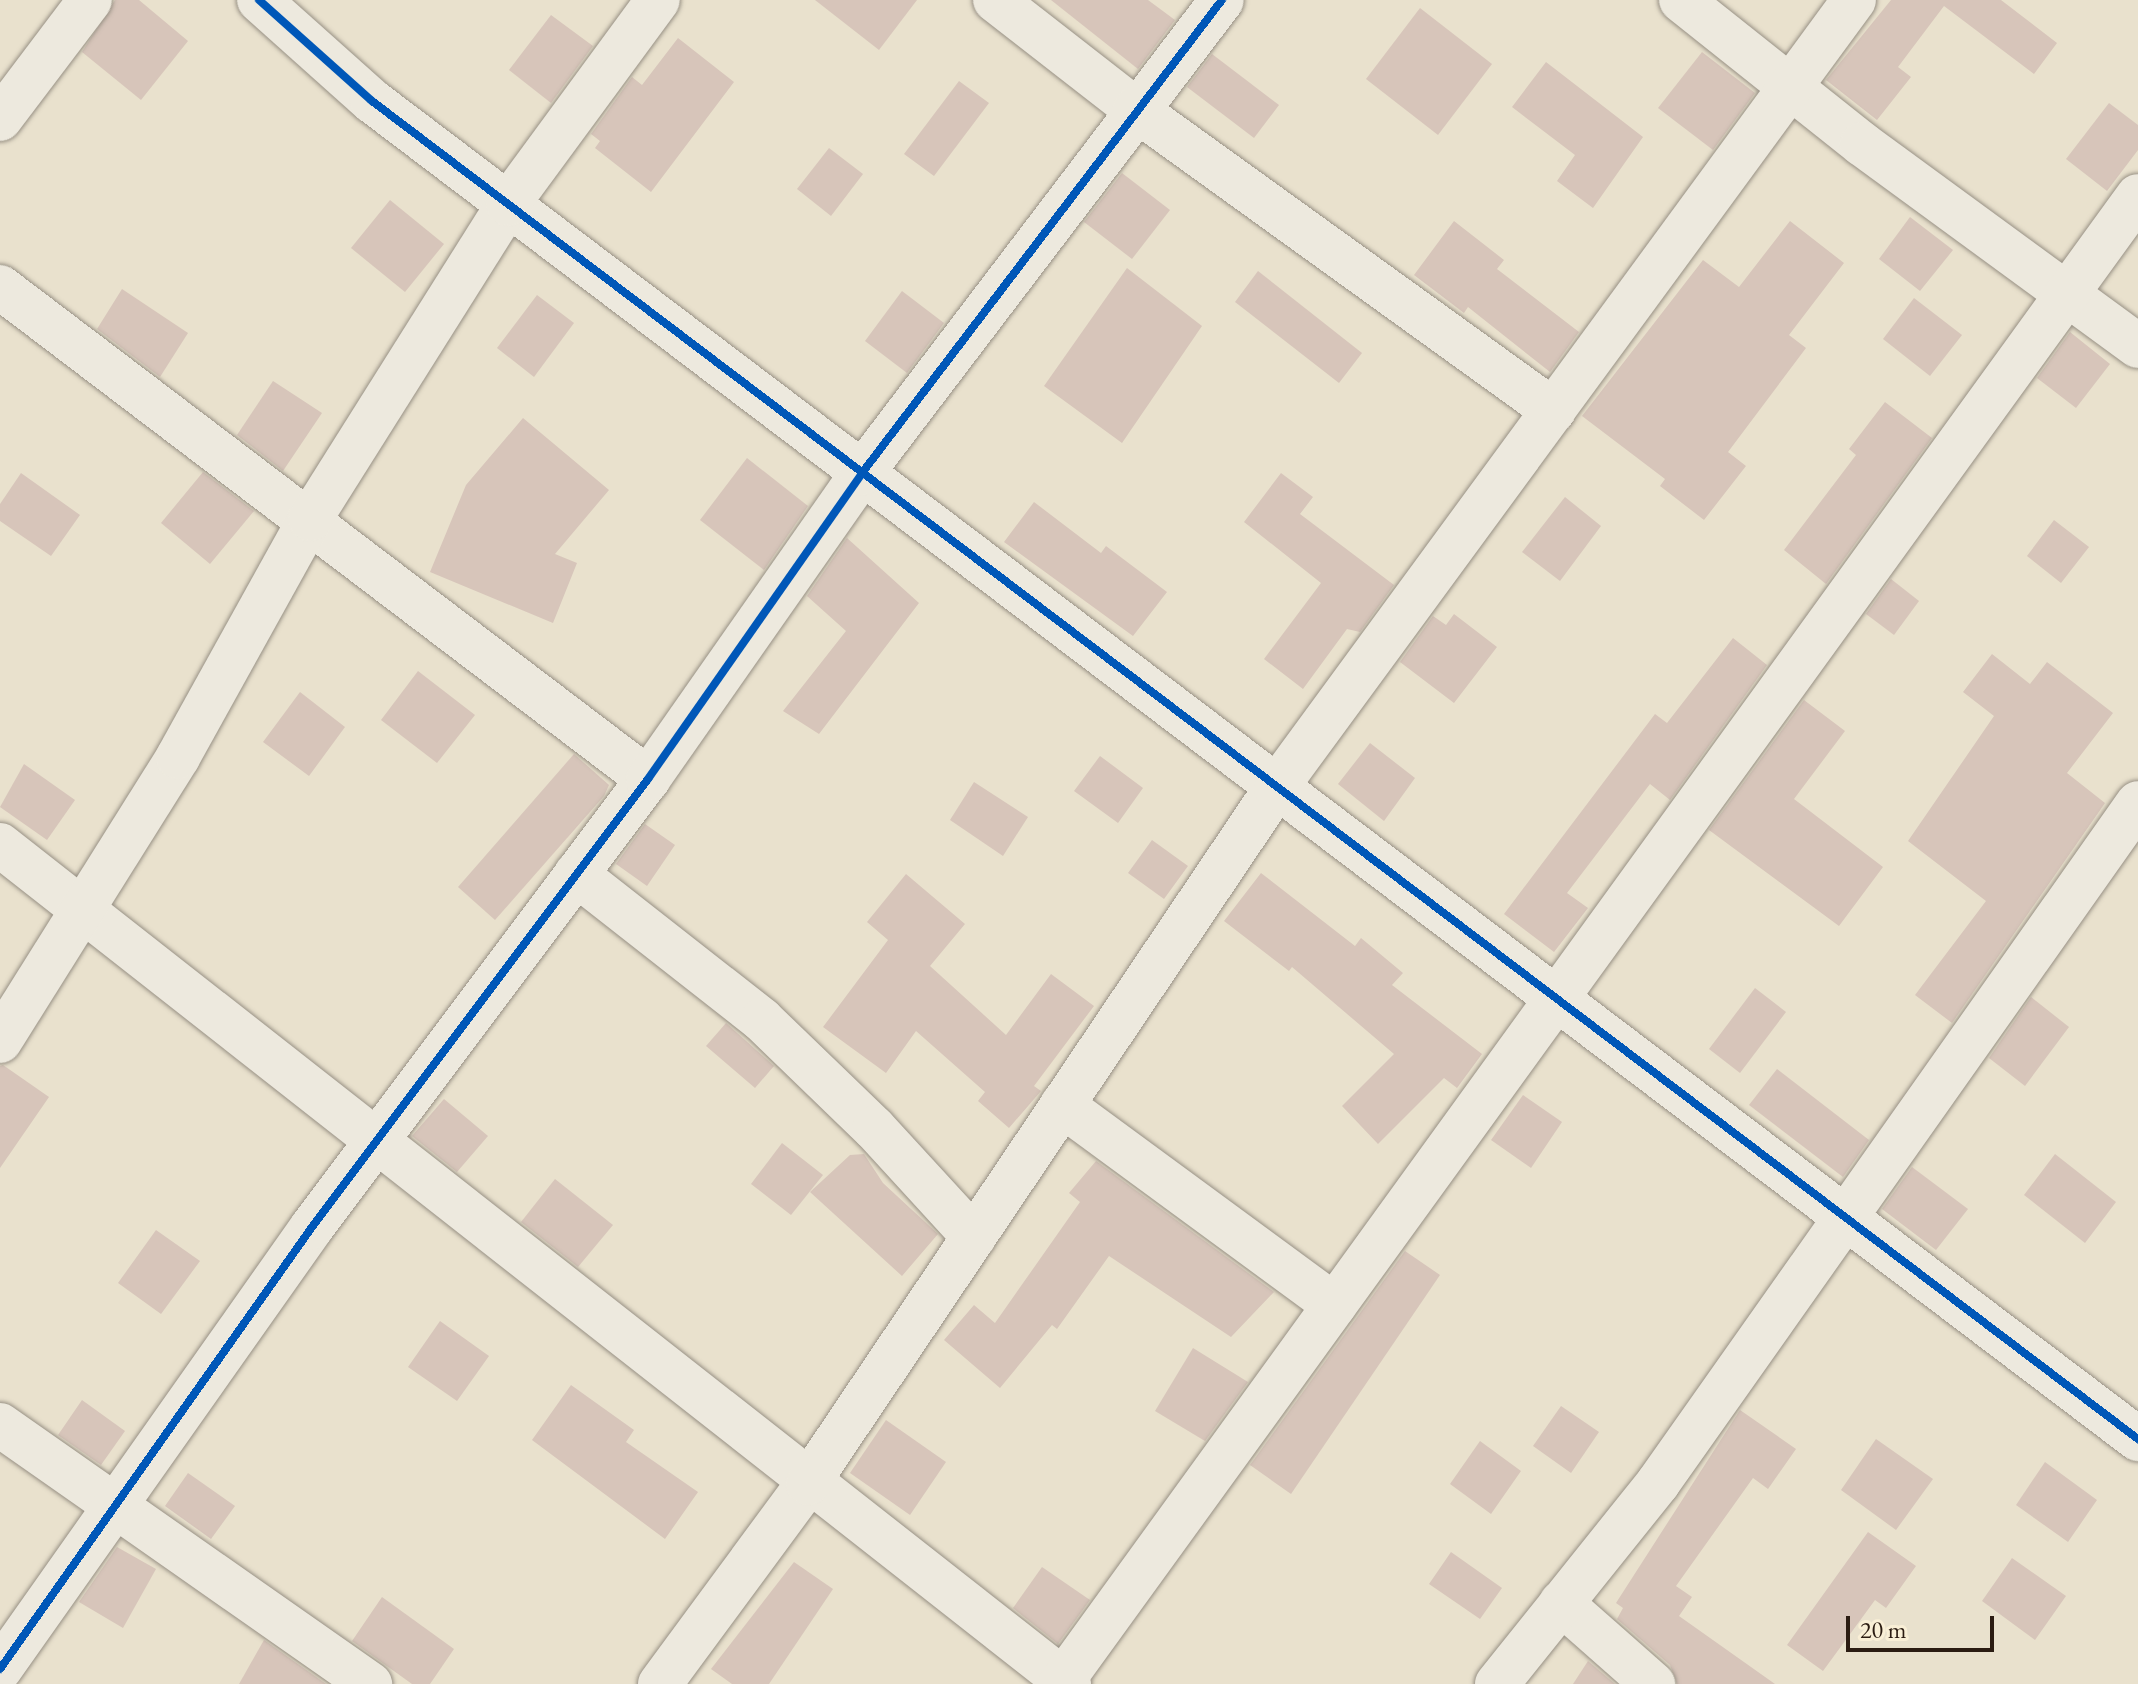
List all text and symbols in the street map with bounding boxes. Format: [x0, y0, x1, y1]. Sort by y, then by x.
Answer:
scale bar [1850, 1600, 1998, 1650]
text: 20 m [1860, 1614, 1907, 1645]

